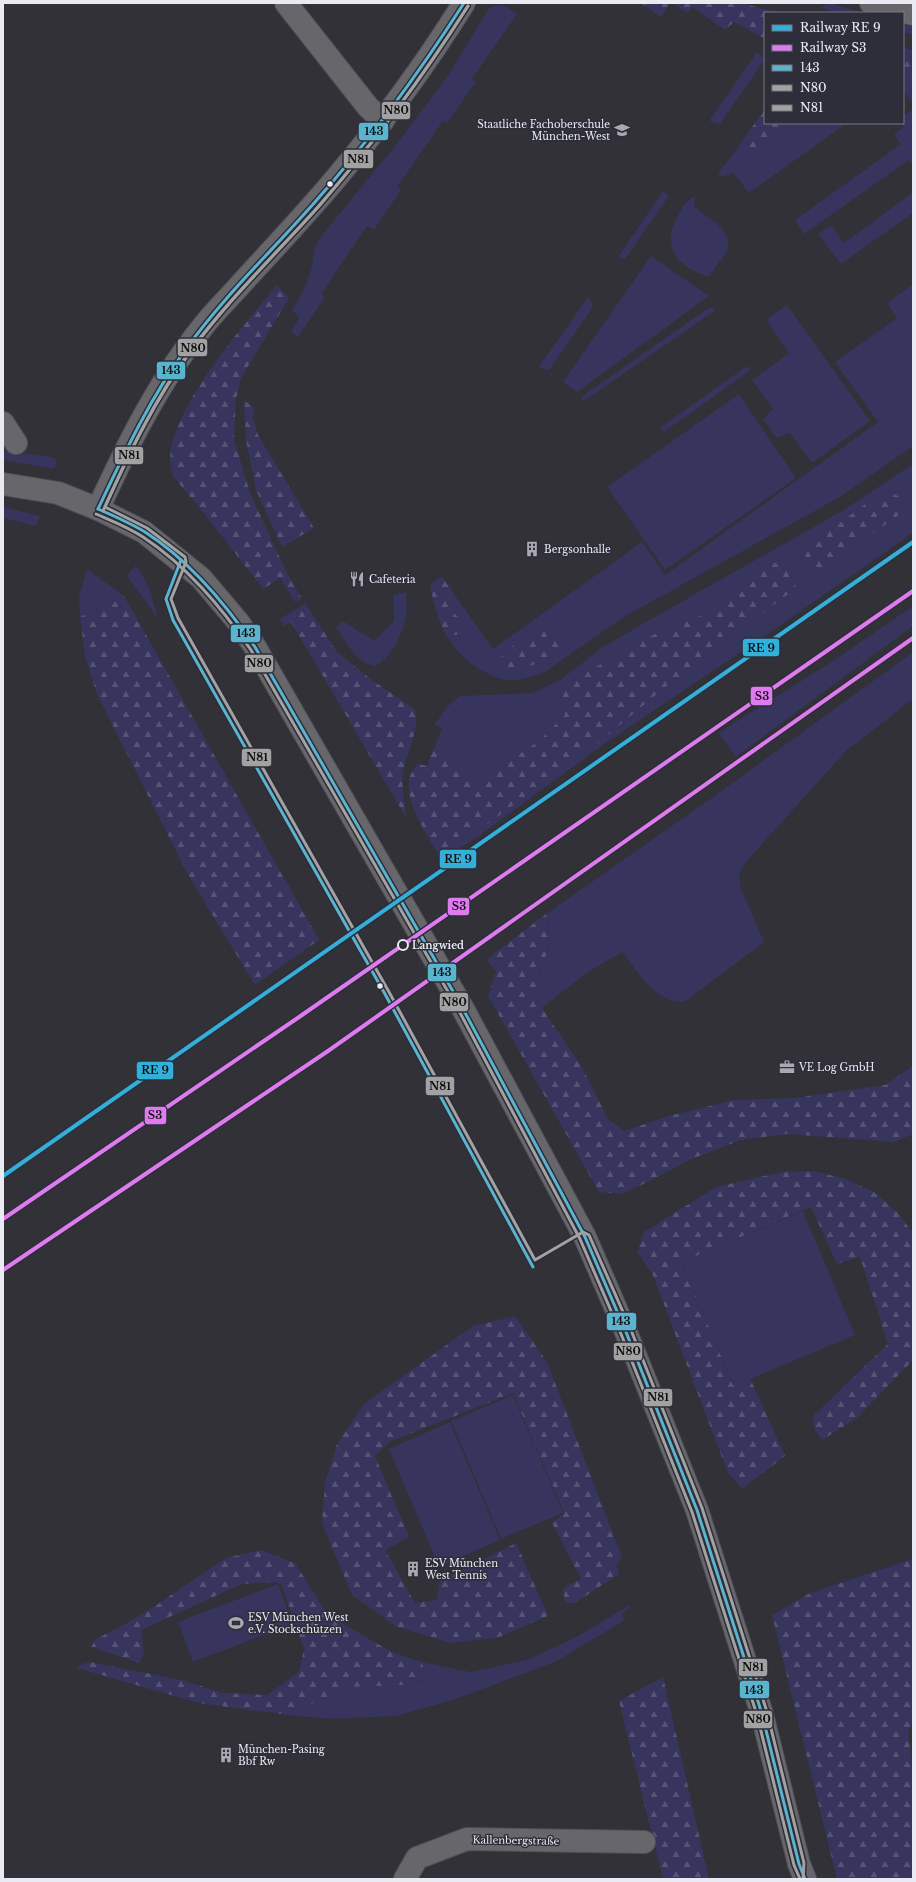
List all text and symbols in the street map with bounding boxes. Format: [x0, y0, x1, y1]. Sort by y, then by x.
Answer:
legend [764, 12, 904, 124]
text: Railway RE 9 [800, 20, 881, 35]
text: Railway S3 [800, 40, 866, 55]
text: 143 [800, 60, 820, 75]
text: N80 [800, 80, 827, 95]
text: N81 [800, 100, 823, 115]
line badge: N80 [381, 101, 411, 120]
text: N80 [383, 103, 409, 117]
place label: Staatliche Fachoberschule München-West [477, 118, 610, 143]
school or university icon: Staatliche Fachoberschule München-West [613, 121, 631, 139]
line badge: 143 [358, 122, 389, 141]
text: 143 [364, 124, 384, 138]
line badge: N81 [343, 149, 374, 169]
text: N81 [347, 152, 369, 166]
unlabelled marker [325, 179, 335, 189]
line badge: N80 [177, 338, 208, 357]
text: N80 [180, 341, 206, 355]
line badge: 143 [156, 361, 186, 380]
text: 143 [161, 363, 181, 377]
line badge: N81 [114, 446, 144, 465]
text: N81 [118, 448, 140, 462]
building icon: Bergsonhalle [523, 540, 541, 558]
place label: Bergsonhalle [544, 543, 611, 556]
restaurant icon: Cafeteria [348, 570, 366, 588]
place label: Cafeteria [369, 573, 416, 586]
line badge: 143 [230, 624, 261, 643]
text: 143 [236, 626, 256, 640]
line badge: RE 9 [742, 638, 780, 657]
text: RE 9 [747, 641, 775, 655]
line badge: N80 [244, 654, 274, 673]
text: N80 [246, 656, 272, 670]
line badge: S3 [750, 686, 773, 706]
text: S3 [755, 689, 769, 703]
line badge: N81 [241, 748, 272, 767]
text: N81 [246, 750, 268, 764]
line badge: RE 9 [439, 849, 477, 869]
text: RE 9 [444, 852, 472, 866]
line badge: S3 [447, 897, 470, 916]
text: S3 [452, 899, 466, 913]
marker: Langwied [397, 939, 409, 951]
place label: Langwied [412, 939, 464, 952]
line badge: 143 [427, 963, 457, 982]
text: 143 [432, 965, 452, 979]
unlabelled marker [375, 981, 385, 991]
line badge: N80 [439, 992, 469, 1012]
text: N80 [441, 995, 467, 1009]
office icon: VE Log GmbH [778, 1058, 796, 1076]
line badge: RE 9 [136, 1061, 174, 1080]
place label: VE Log GmbH [798, 1061, 875, 1074]
text: RE 9 [141, 1063, 169, 1077]
line badge: N81 [425, 1076, 455, 1096]
text: N81 [429, 1079, 451, 1093]
line badge: S3 [144, 1106, 167, 1125]
text: S3 [148, 1108, 162, 1122]
line badge: 143 [606, 1312, 637, 1331]
text: 143 [611, 1314, 631, 1328]
line badge: N80 [613, 1342, 643, 1361]
text: N80 [615, 1344, 641, 1358]
line badge: N81 [643, 1388, 673, 1407]
text: N81 [647, 1390, 669, 1404]
place label: ESV München West Tennis [424, 1557, 498, 1582]
building icon: ESV München West Tennis [404, 1560, 422, 1578]
place label: ESV München West e.V. Stockschützen [248, 1611, 349, 1636]
sports icon: ESV München West e.V. Stockschützen [227, 1614, 245, 1632]
line badge: N81 [738, 1658, 768, 1677]
text: N81 [742, 1660, 764, 1674]
line badge: 143 [739, 1680, 770, 1699]
text: 143 [744, 1683, 764, 1697]
line badge: N80 [743, 1710, 773, 1729]
text: N80 [745, 1712, 771, 1726]
place label: München-Pasing Bbf Rw [238, 1743, 326, 1768]
building icon: München-Pasing Bbf Rw [217, 1746, 235, 1764]
street label: Kallenbergstraße [473, 1833, 560, 1848]

